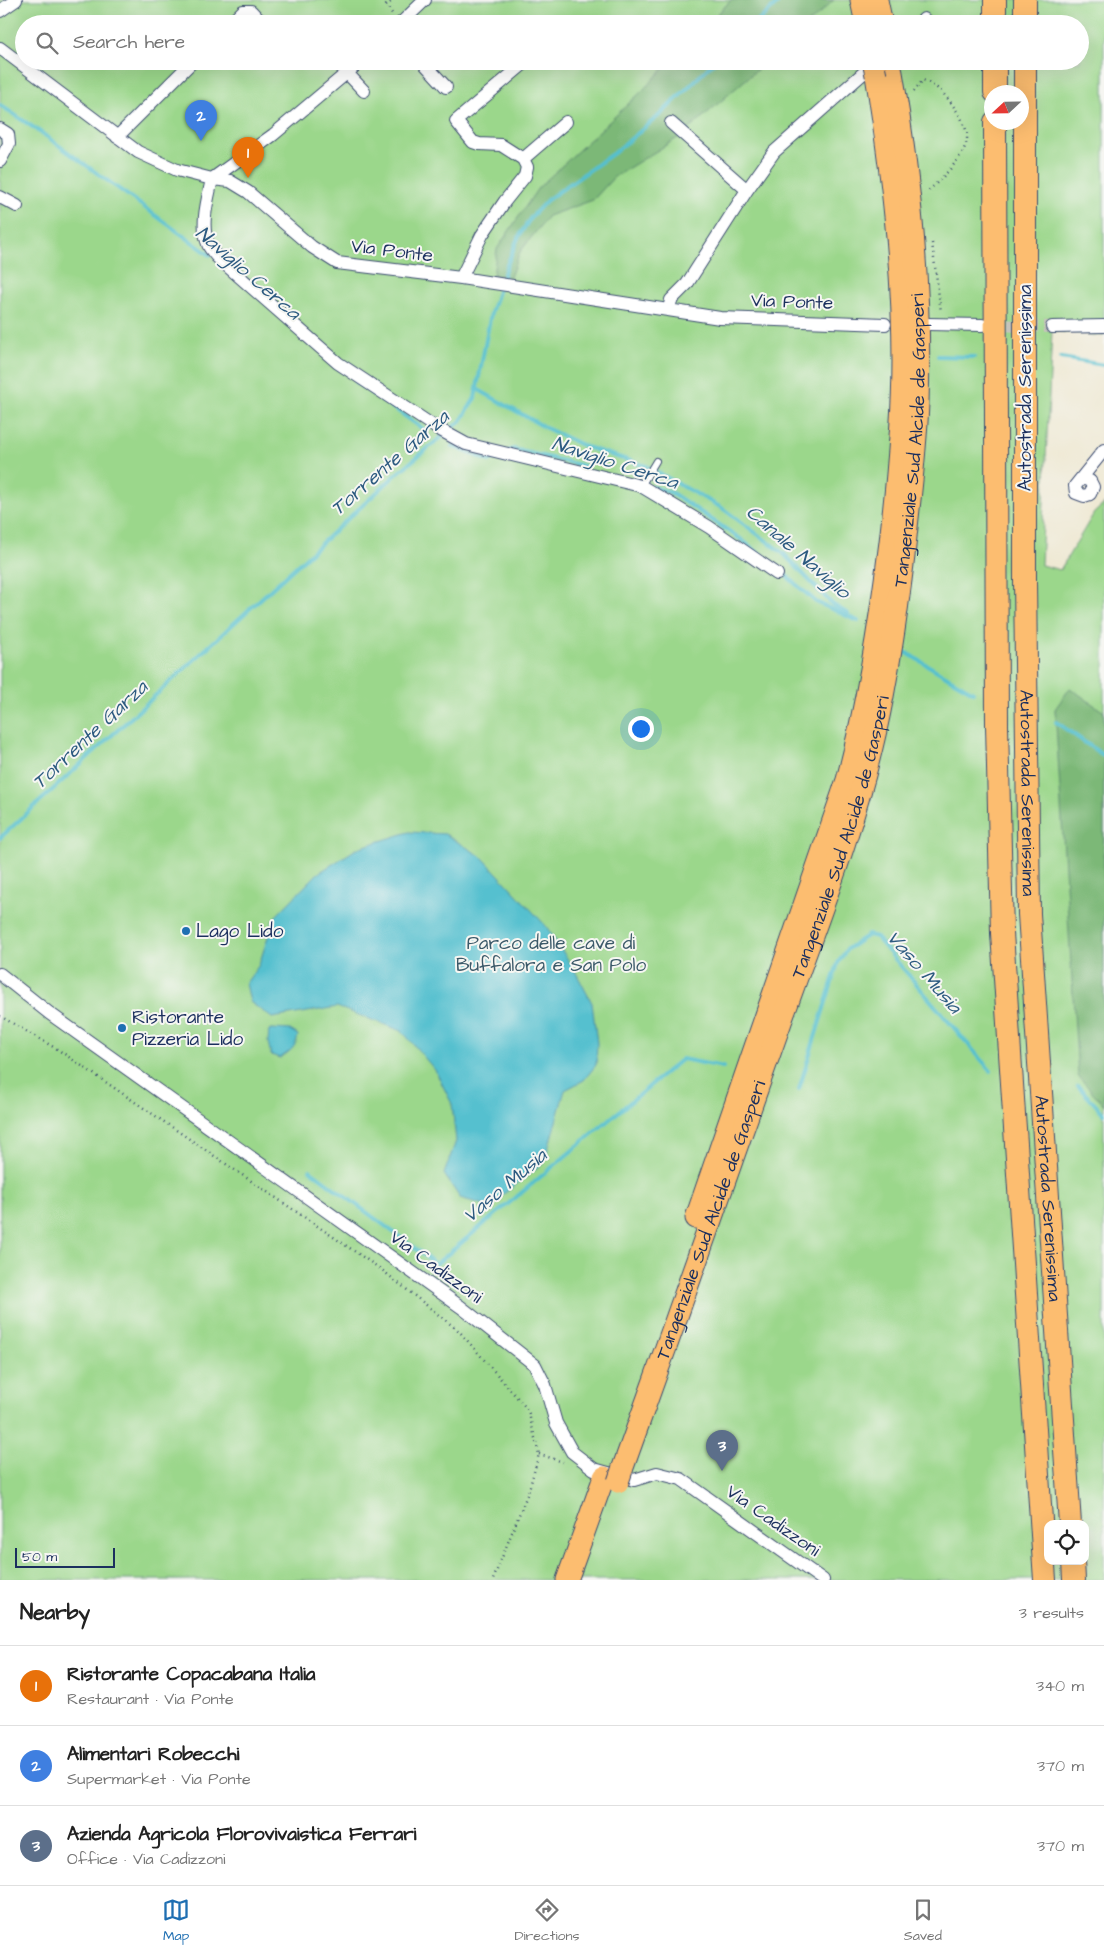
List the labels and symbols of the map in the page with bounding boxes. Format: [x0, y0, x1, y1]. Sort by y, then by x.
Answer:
north arrow [984, 85, 1029, 130]
pin: 2 [185, 100, 217, 141]
pin: 1 [232, 137, 264, 178]
water label: Naviglio Cerca [189, 220, 307, 328]
street label: Via Ponte [349, 233, 435, 269]
street label: Autostrada Serenissima [1012, 284, 1039, 491]
street label: Via Ponte [750, 287, 834, 317]
street label: Tangenziale Sud Alcide de Gasperi [887, 293, 932, 589]
water label: Torrente Garza [325, 403, 456, 522]
water label: Naviglio Cerca [548, 429, 682, 498]
water label: Canale Naviglio [739, 499, 858, 607]
water label: Torrente Garza [26, 674, 155, 796]
street label: Autostrada Serenissima [1013, 689, 1042, 897]
street label: Tangenziale Sud Alcide de Gasperi [784, 693, 896, 982]
your location [628, 716, 654, 742]
place label: Lago Lido [196, 918, 284, 946]
water label: Vaso Musia [880, 924, 969, 1020]
marker: Lago Lido [180, 925, 192, 937]
park label: Parco delle cave di Buffalora e San Polo [456, 930, 646, 979]
place label: Ristorante Pizzeria Lido [132, 1004, 243, 1053]
marker: Ristorante Pizzeria Lido [116, 1022, 128, 1034]
street label: Tangenziale Sud Alcide de Gasperi [649, 1077, 773, 1364]
street label: Autostrada Serenissima [1028, 1094, 1069, 1303]
water label: Vaso Musia [457, 1142, 554, 1229]
street label: Via Cadizzoni [384, 1224, 488, 1310]
pin: 3 [706, 1430, 738, 1471]
street label: Via Cadizzoni [720, 1478, 826, 1564]
scale bar [15, 1545, 115, 1568]

